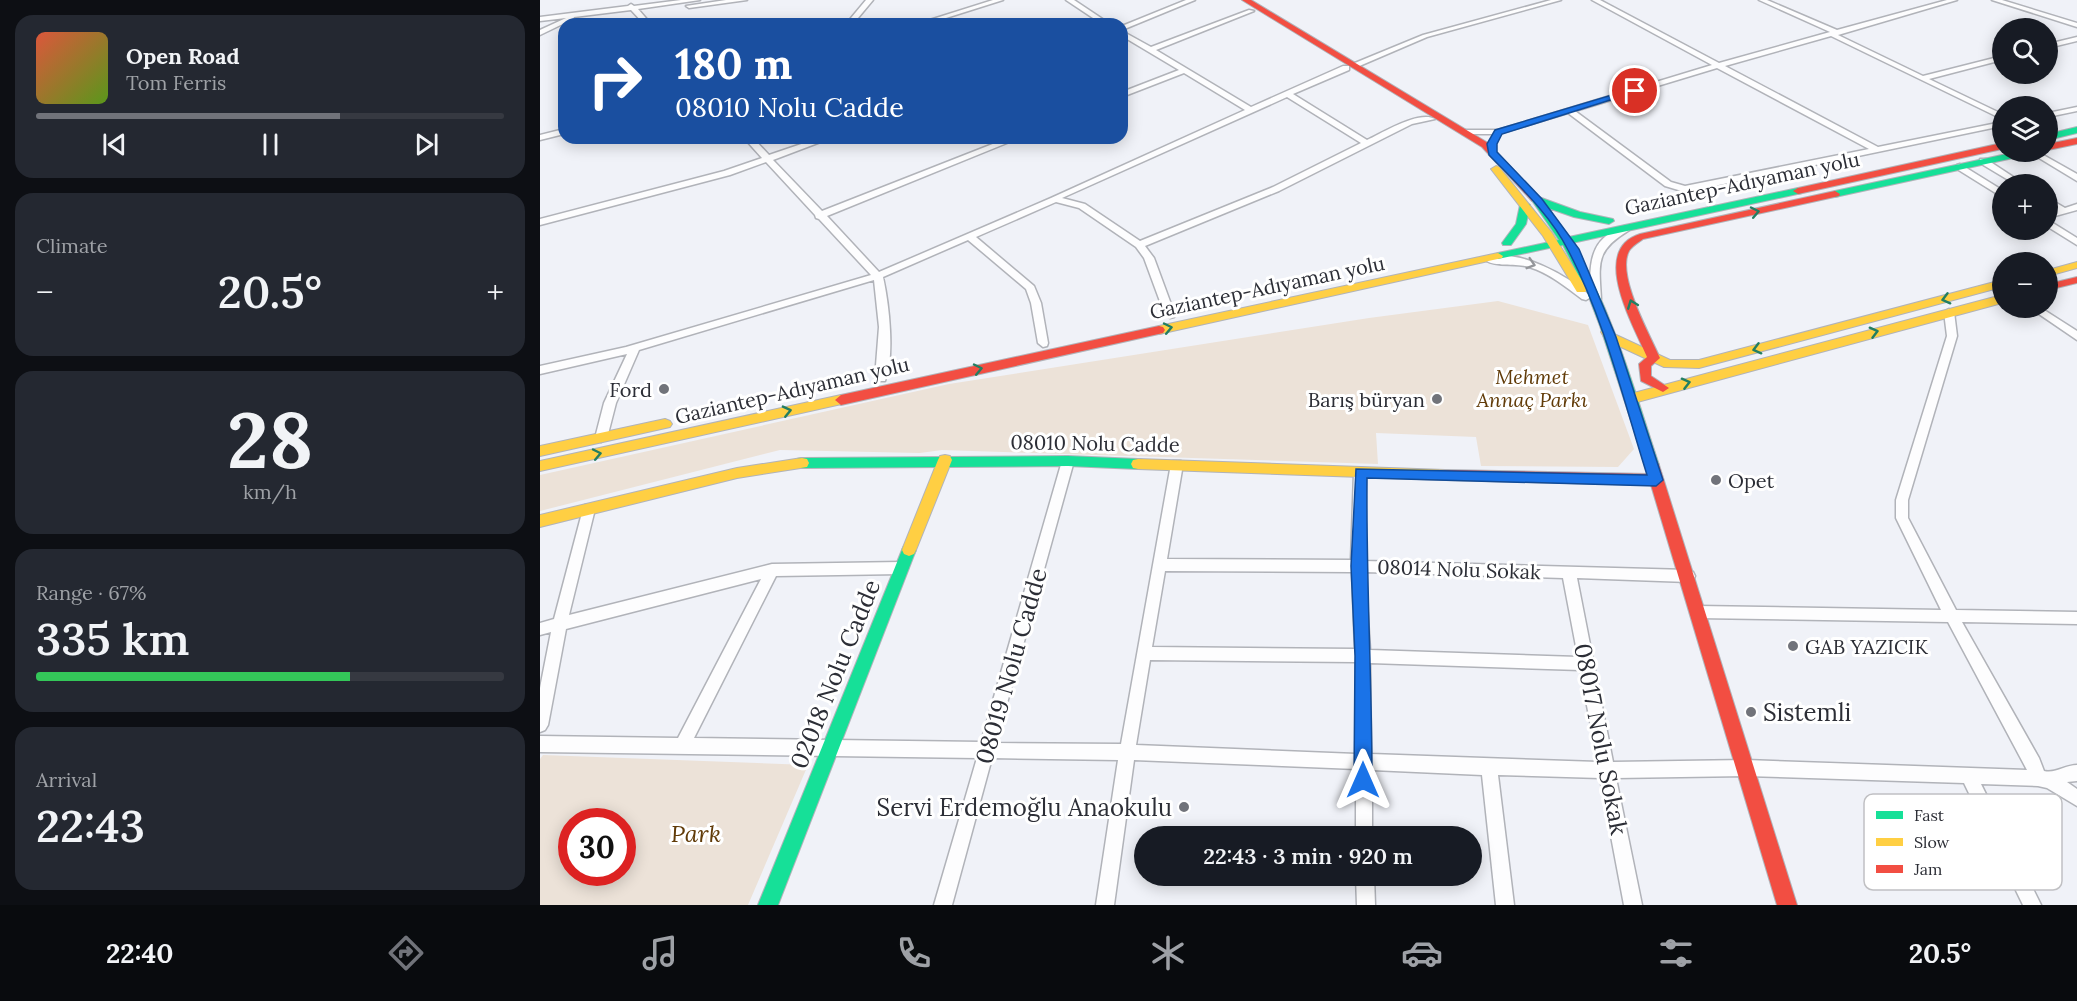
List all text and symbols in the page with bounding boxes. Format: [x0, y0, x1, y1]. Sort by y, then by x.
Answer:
map controls [1992, 18, 2058, 318]
button: search [1992, 18, 2058, 84]
text: 180 m [675, 37, 792, 91]
text: Open Road [126, 42, 240, 70]
icon: right [576, 42, 654, 120]
pin [1609, 65, 1660, 116]
text: Tom Ferris [126, 70, 226, 95]
icon: arrive [1618, 74, 1651, 107]
text: 08010 Nolu Cadde [675, 90, 904, 124]
button: layers [1992, 96, 2058, 162]
icon: previous [98, 128, 131, 161]
icon: pause [254, 128, 287, 161]
icon: next [410, 128, 443, 161]
street label: Gaziantep-Adıyaman yolu [1622, 146, 1862, 220]
button: + [1992, 174, 2058, 240]
one-way arrow [1750, 206, 1760, 219]
text: Climate [36, 233, 108, 258]
street label: Gaziantep-Adıyaman yolu [1147, 250, 1387, 324]
button: − [1992, 252, 2058, 318]
one-way arrow [1525, 257, 1536, 269]
text: 20.5° [218, 263, 322, 320]
text: − [36, 271, 54, 313]
text: + [487, 271, 504, 313]
one-way arrow [1941, 292, 1951, 305]
one-way arrow [1627, 299, 1640, 309]
one-way arrow [1163, 322, 1173, 335]
one-way arrow [1868, 327, 1879, 339]
one-way arrow [1752, 342, 1763, 354]
street label: Gaziantep-Adıyaman yolu [673, 351, 912, 429]
one-way arrow [972, 363, 982, 376]
park label: Mehmet Annaç Parkı [1475, 364, 1588, 412]
place label: Ford [609, 377, 652, 402]
one-way arrow [1681, 377, 1691, 390]
marker: Ford [657, 382, 671, 396]
place label: Barış büryan [1308, 387, 1425, 412]
text: 28 [227, 390, 313, 489]
marker: Barış büryan [1430, 392, 1444, 406]
one-way arrow [782, 405, 792, 418]
street label: 08010 Nolu Cadde [1010, 429, 1180, 457]
one-way arrow [592, 448, 602, 461]
place label: Opet [1728, 468, 1775, 493]
marker: Opet [1709, 473, 1723, 487]
text: km/h [243, 479, 297, 504]
street label: 08014 Nolu Sokak [1377, 554, 1541, 584]
street label: 08019 Nolu Cadde [968, 564, 1054, 768]
street label: 02018 Nolu Cadde [783, 575, 887, 773]
text: Range · 67% [36, 580, 146, 605]
text: 335 km [36, 610, 189, 667]
place label: GAB YAZICIK [1805, 634, 1929, 659]
marker: GAB YAZICIK [1786, 639, 1800, 653]
street label: 08017 Nolu Sokak [1567, 641, 1635, 838]
place label: Sistemli [1763, 697, 1851, 728]
marker: Sistemli [1744, 705, 1758, 719]
position arrow [1331, 748, 1395, 812]
text: Arrival [36, 767, 97, 792]
place label: Servi Erdemoğlu Anaokulu [877, 792, 1172, 823]
legend [1864, 794, 2062, 890]
text: 22:43 [36, 797, 145, 854]
marker: Servi Erdemoğlu Anaokulu [1177, 800, 1191, 814]
text: Fast [1914, 805, 1945, 825]
speed limit sign: 30 [558, 808, 636, 886]
park label: Park [671, 818, 721, 849]
text: Slow [1914, 832, 1950, 852]
text: 22:43 · 3 min · 920 m [1203, 842, 1413, 870]
text: Jam [1913, 859, 1942, 879]
icon: directions [385, 932, 427, 974]
icon: music [639, 932, 681, 974]
icon: phone [893, 932, 935, 974]
icon: climate [1147, 932, 1189, 974]
icon: car [1401, 932, 1443, 974]
icon: filters [1655, 932, 1697, 974]
text: 22:40 [106, 936, 173, 970]
text: 20.5° [1909, 936, 1971, 970]

